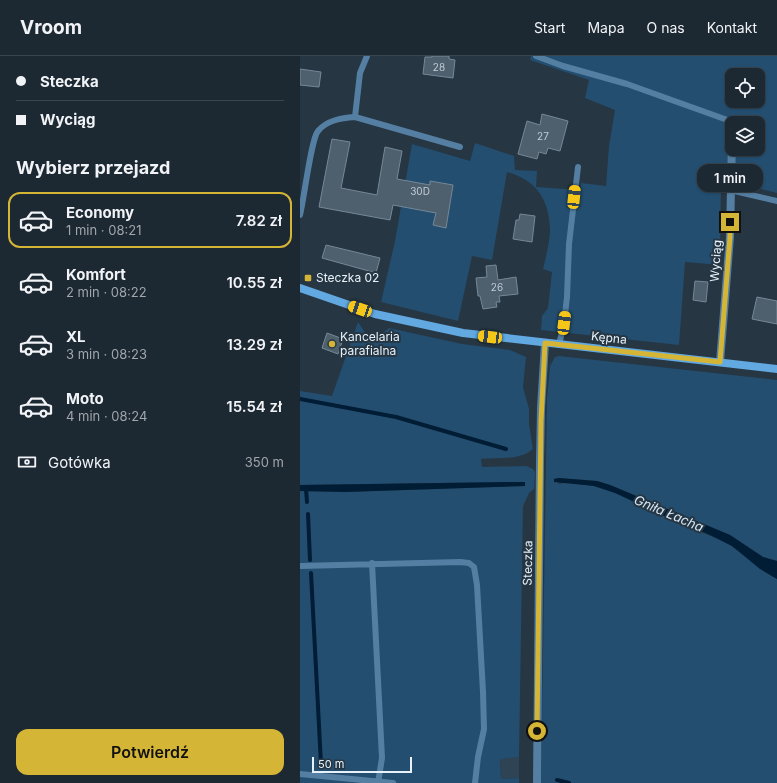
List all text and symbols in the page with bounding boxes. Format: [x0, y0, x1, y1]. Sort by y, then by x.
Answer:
text: Vroom [20, 16, 82, 39]
text: Start [534, 19, 565, 36]
text: Mapa [587, 19, 625, 36]
text: O nas [647, 19, 685, 36]
text: Kontakt [707, 19, 757, 36]
house number: 28 [433, 61, 445, 73]
map controls [725, 68, 765, 156]
button: locate [725, 68, 765, 108]
text: Steczka [40, 72, 99, 91]
text: Wyciąg [40, 110, 95, 129]
button: layers [725, 116, 765, 156]
house number: 27 [537, 130, 549, 142]
text: Wybierz przejazd [16, 157, 170, 178]
callout: 1 min [697, 164, 763, 192]
text: 1 min [714, 170, 746, 186]
car [567, 184, 581, 210]
house number: 30D [410, 185, 430, 197]
icon: car [18, 202, 54, 238]
text: Economy [66, 203, 134, 222]
text: 7.82 zł [236, 211, 282, 230]
route end [721, 213, 739, 231]
text: 1 min · 08:21 [66, 222, 141, 238]
street label: Wyciąg [707, 239, 724, 283]
icon: car [18, 264, 54, 300]
text: Komfort [66, 265, 126, 284]
place label: Steczka 02 [316, 270, 379, 285]
text: 10.55 zł [226, 273, 282, 292]
marker: Steczka 02 [303, 273, 313, 283]
house number: 26 [491, 281, 503, 293]
text: 2 min · 08:22 [66, 284, 147, 300]
car [347, 299, 373, 319]
car [557, 310, 571, 336]
icon: car [18, 326, 54, 362]
text: XL [66, 327, 86, 346]
street label: Kępna [590, 328, 628, 347]
place label: Kancelaria parafialna [340, 329, 400, 358]
car [477, 330, 503, 344]
text: 13.29 zł [227, 335, 282, 354]
marker: Kancelaria parafialna [327, 339, 337, 349]
text: 3 min · 08:23 [66, 346, 147, 362]
icon: car [18, 388, 54, 424]
text: Moto [66, 389, 104, 408]
text: 15.54 zł [226, 397, 282, 416]
text: 4 min · 08:24 [66, 408, 147, 424]
icon: cash [16, 451, 38, 473]
text: Gotówka [48, 453, 111, 472]
text: 350 m [245, 454, 284, 470]
water label: Gniła Łacha [632, 491, 706, 535]
street label: Steczka [520, 540, 535, 586]
route start [528, 722, 546, 740]
button: Potwierdź [16, 729, 284, 775]
scale bar [312, 755, 412, 774]
text: 50 m [318, 757, 344, 771]

